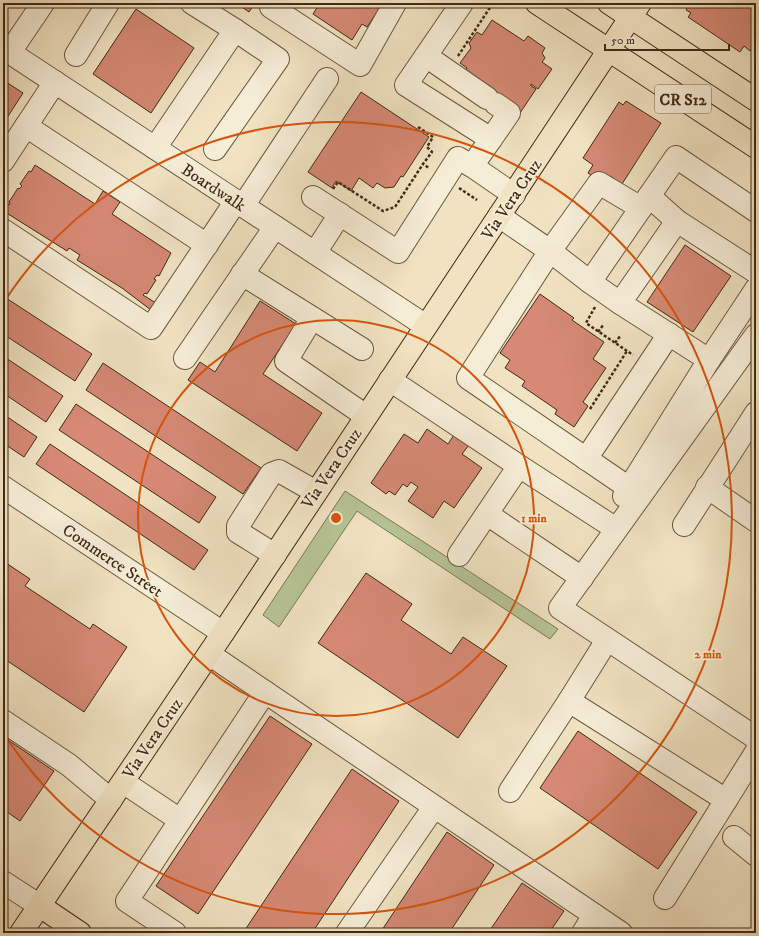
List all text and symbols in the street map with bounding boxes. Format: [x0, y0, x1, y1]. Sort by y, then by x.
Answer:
scale bar [605, 26, 729, 52]
text: 50 m [611, 33, 635, 48]
road number: CR S12 [655, 85, 711, 113]
street label: Via Vera Cruz [476, 154, 547, 245]
street label: Boardwalk [177, 159, 250, 217]
street label: Via Vera Cruz [296, 423, 367, 514]
centre of rings [329, 511, 343, 525]
text: 1 min [521, 511, 547, 526]
street label: Commerce Street [58, 519, 167, 603]
text: 2 min [695, 647, 722, 662]
street label: Via Vera Cruz [117, 693, 188, 784]

